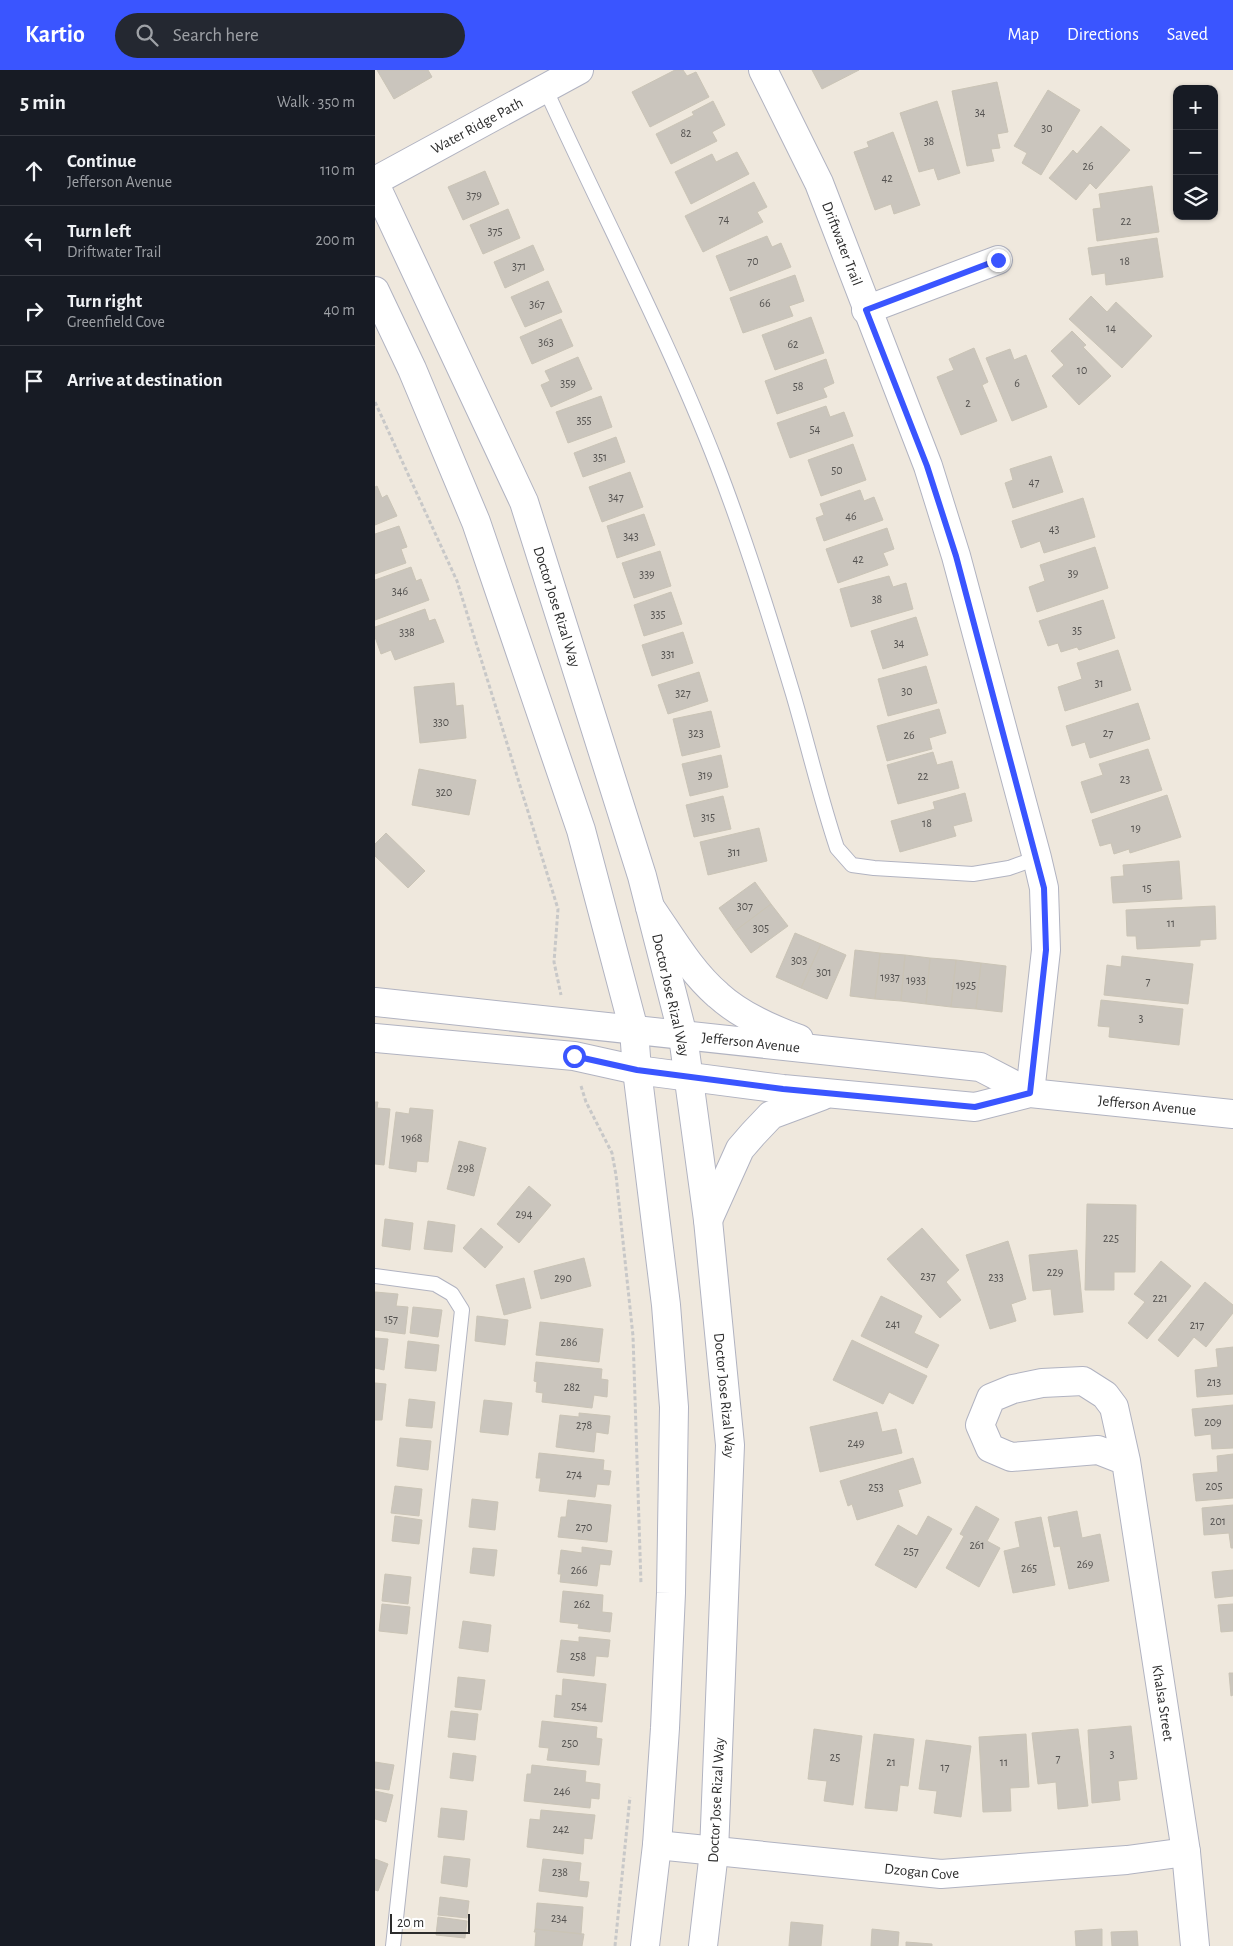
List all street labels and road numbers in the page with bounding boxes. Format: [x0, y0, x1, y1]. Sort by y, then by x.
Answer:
street label: Water Ridge Path [429, 95, 525, 157]
street label: Driftwater Trail [819, 200, 865, 288]
street label: Doctor Jose Rizal Way [530, 545, 583, 670]
street label: Doctor Jose Rizal Way [649, 932, 692, 1059]
street label: Jefferson Avenue [701, 1030, 801, 1056]
street label: Jefferson Avenue [1097, 1093, 1197, 1118]
street label: Doctor Jose Rizal Way [711, 1332, 737, 1459]
street label: Khalsa Street [1149, 1664, 1176, 1742]
street label: Doctor Jose Rizal Way [706, 1736, 727, 1863]
street label: Dzogan Cove [884, 1861, 960, 1882]

